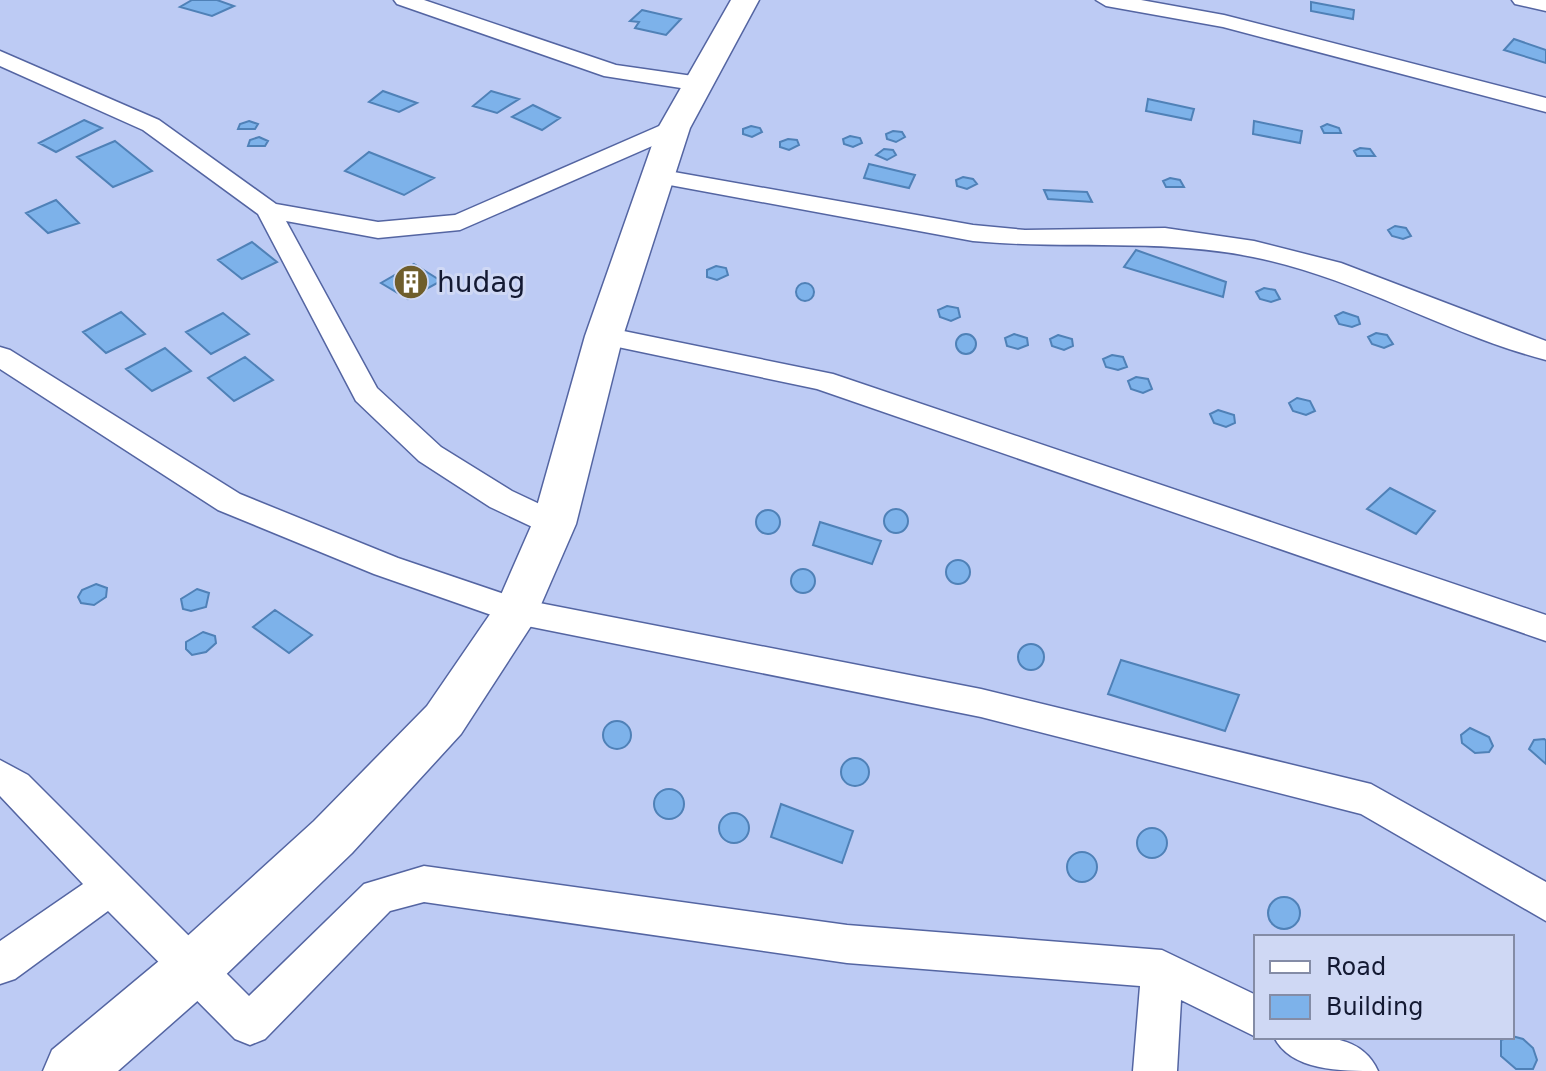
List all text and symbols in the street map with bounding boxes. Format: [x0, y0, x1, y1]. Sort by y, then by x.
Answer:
building icon: hudag [392, 263, 430, 301]
place label: hudag [437, 266, 525, 299]
legend [1254, 935, 1514, 1039]
text: Road [1326, 953, 1386, 981]
text: Building [1326, 993, 1423, 1021]

